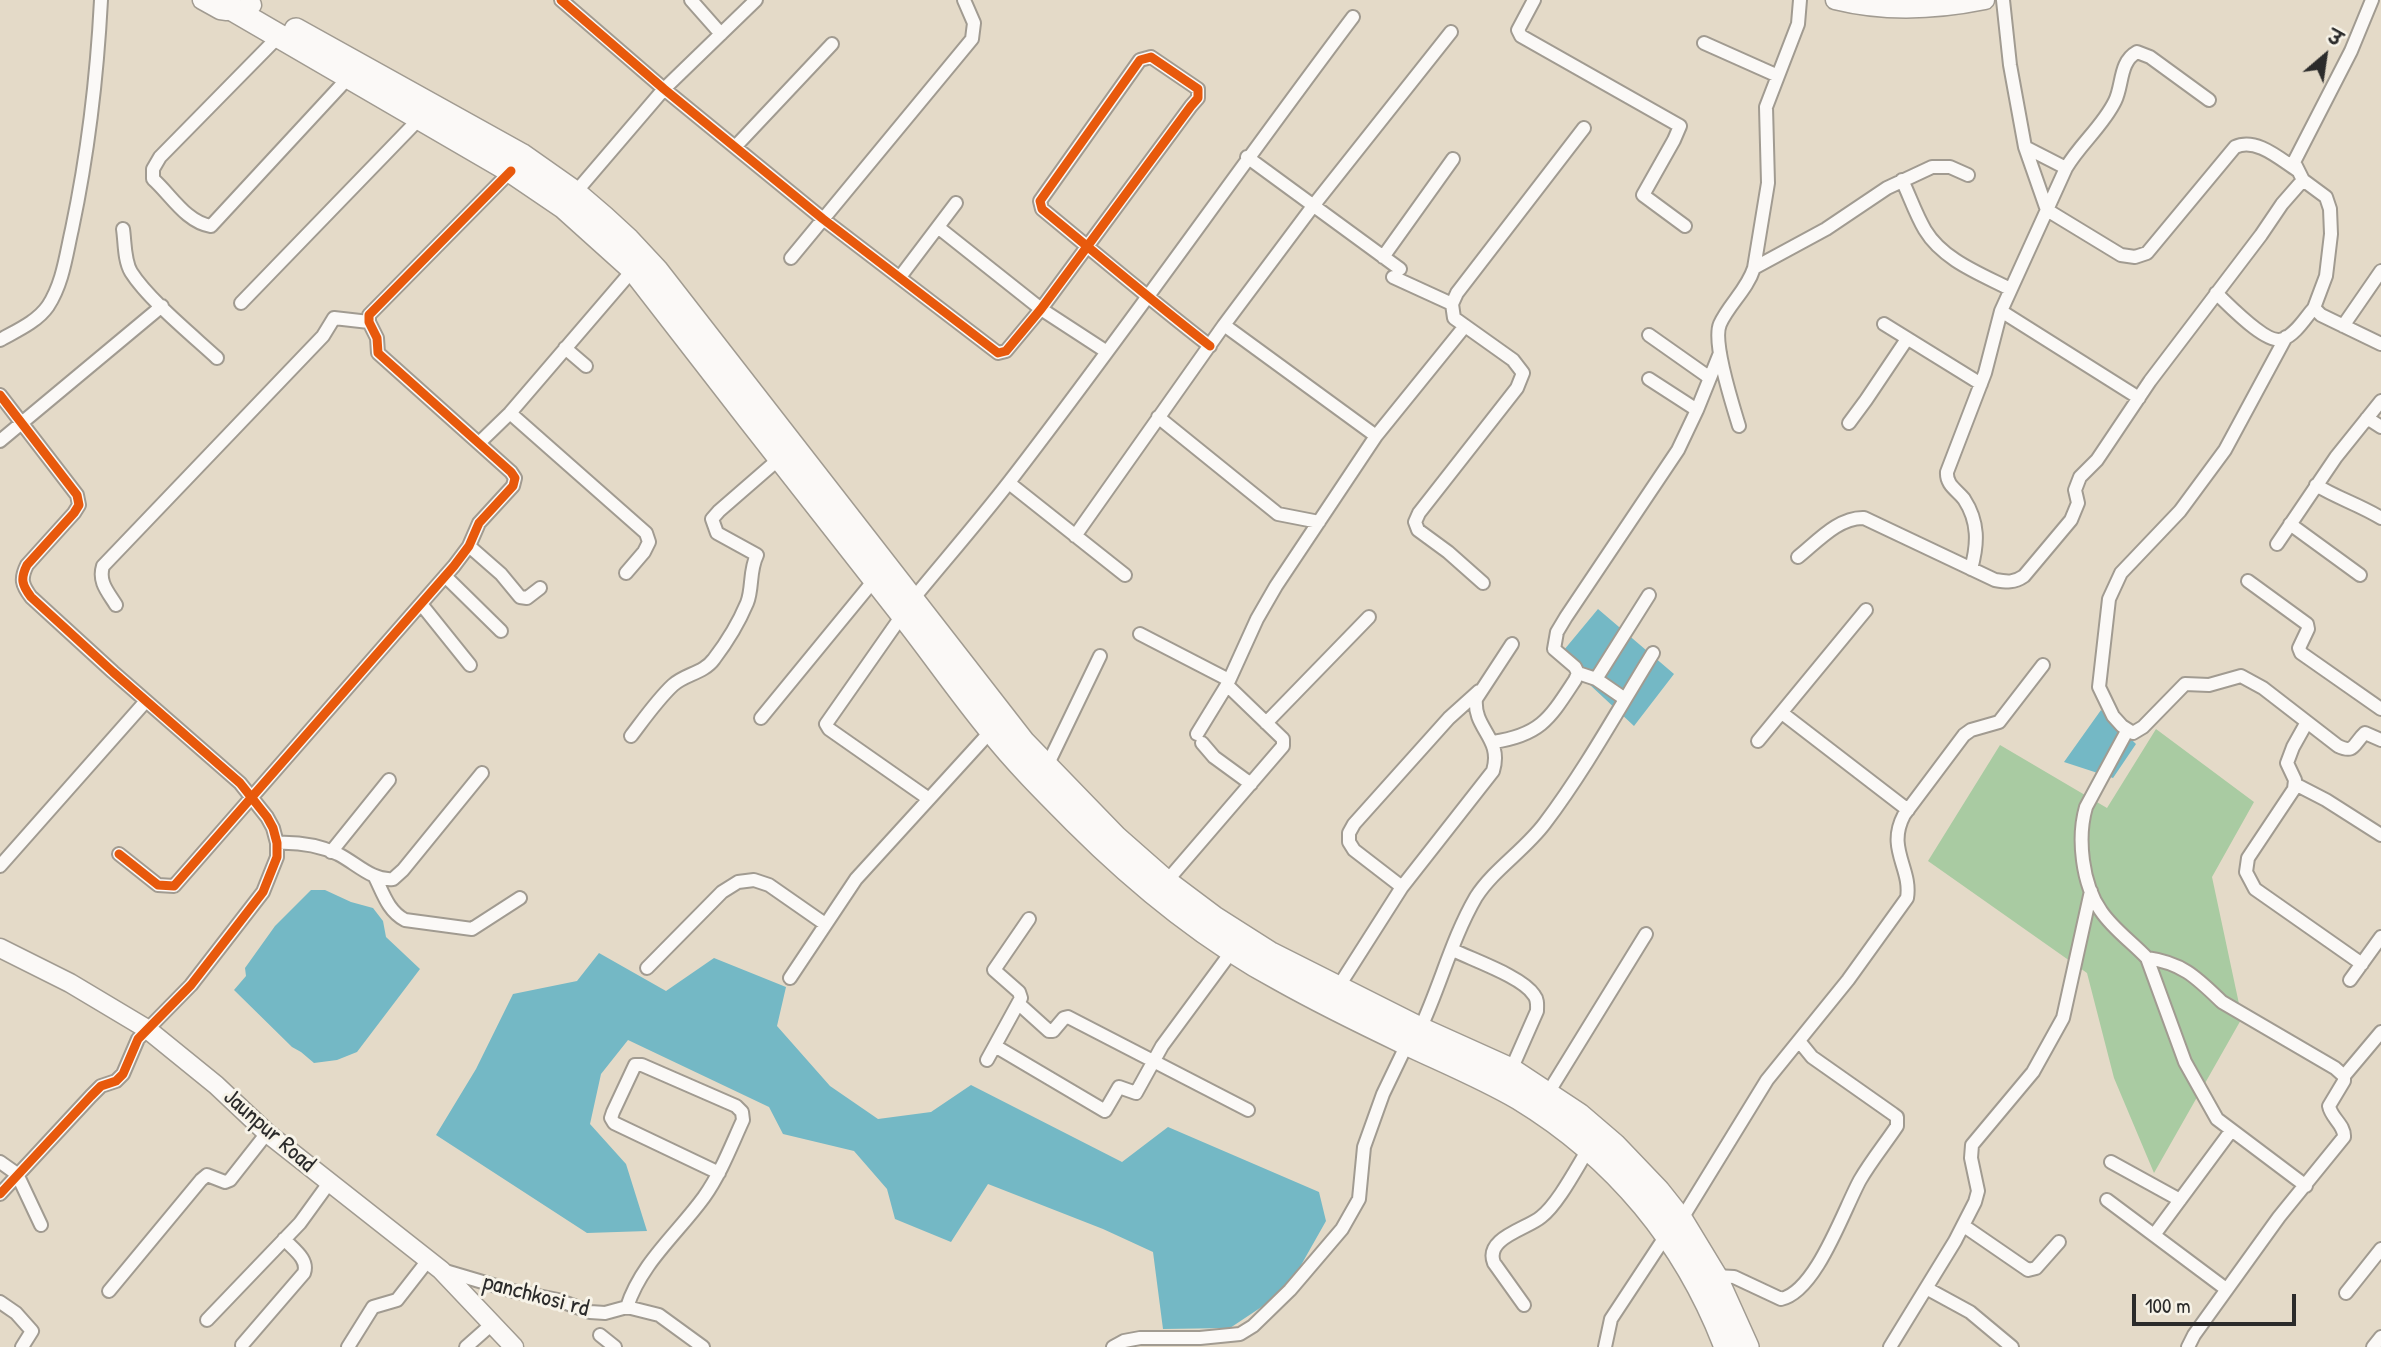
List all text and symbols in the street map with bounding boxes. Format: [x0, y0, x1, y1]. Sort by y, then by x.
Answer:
north arrow [2290, 21, 2360, 91]
text: उ [2323, 23, 2347, 52]
street label: Jaunpur Road [217, 1083, 321, 1179]
street label: panchkosi rd [480, 1268, 592, 1324]
scale bar [2136, 1280, 2300, 1324]
text: 100 m [2145, 1291, 2191, 1320]

